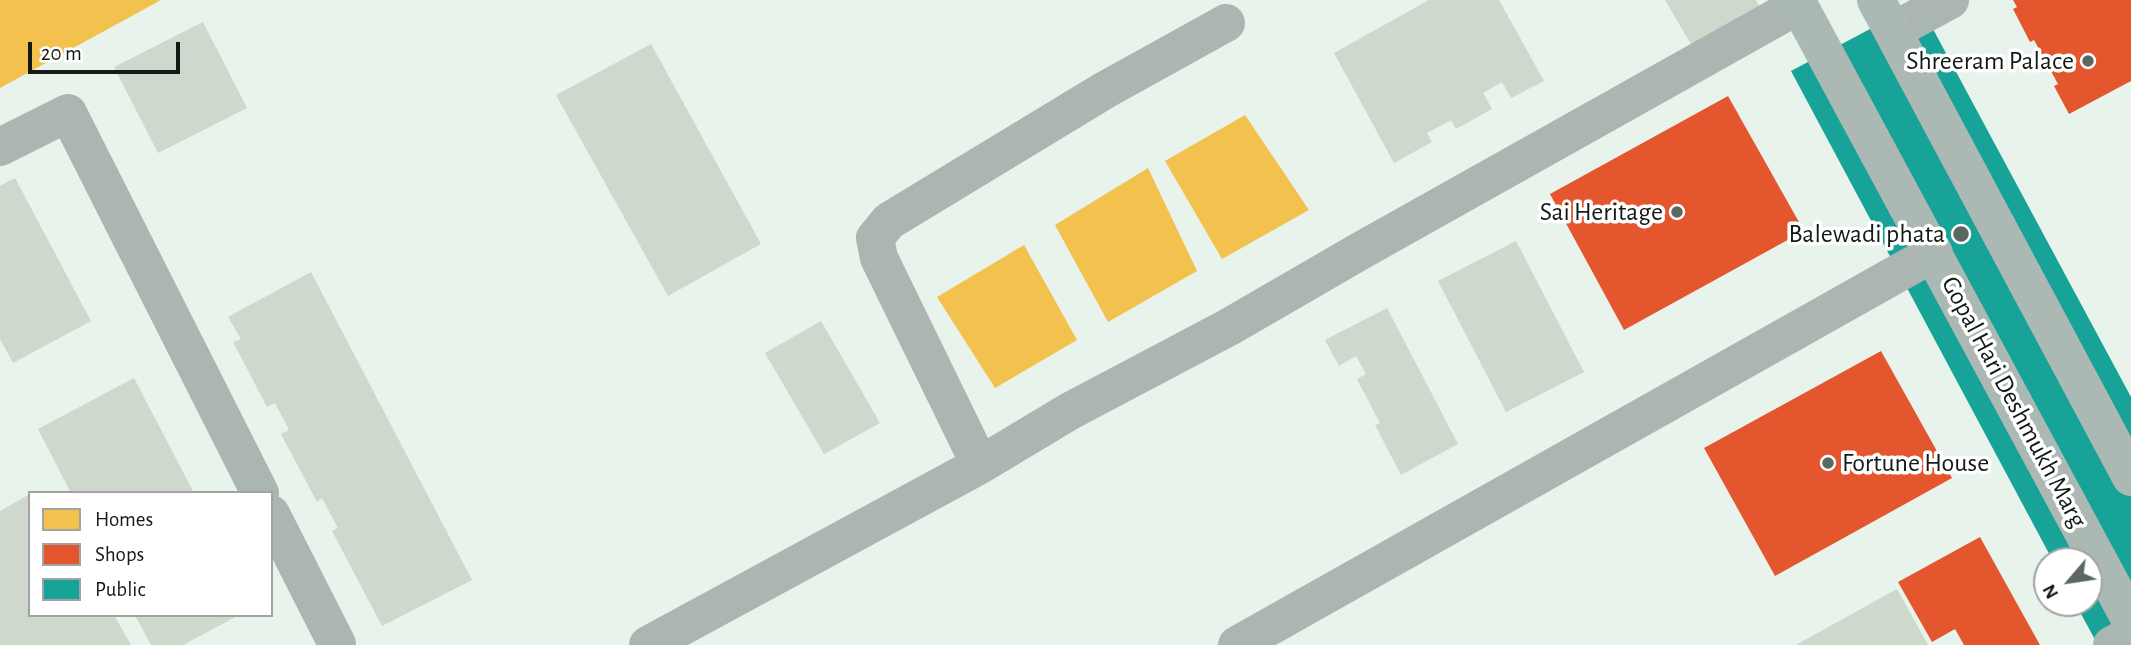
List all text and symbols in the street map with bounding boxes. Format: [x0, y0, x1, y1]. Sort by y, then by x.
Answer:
scale bar [32, 28, 184, 72]
text: 20 m [41, 43, 82, 64]
place label: Shreeram Palace [1906, 45, 2074, 77]
marker: Shreeram Palace [2080, 53, 2096, 69]
place label: Sai Heritage [1540, 196, 1663, 228]
marker: Sai Heritage [1669, 204, 1685, 220]
place label: Balewadi phata [1788, 218, 1945, 250]
marker: Balewadi phata [1951, 224, 1971, 244]
street label: Gopal Hari Deshmukh Marg [1934, 271, 2094, 533]
place label: Fortune House [1842, 447, 1989, 479]
marker: Fortune House [1820, 455, 1836, 471]
legend [28, 491, 273, 617]
text: Homes [95, 509, 153, 530]
text: Shops [95, 544, 144, 565]
north arrow [2033, 547, 2103, 617]
text: Public [95, 579, 145, 600]
text: N [2039, 581, 2062, 602]

